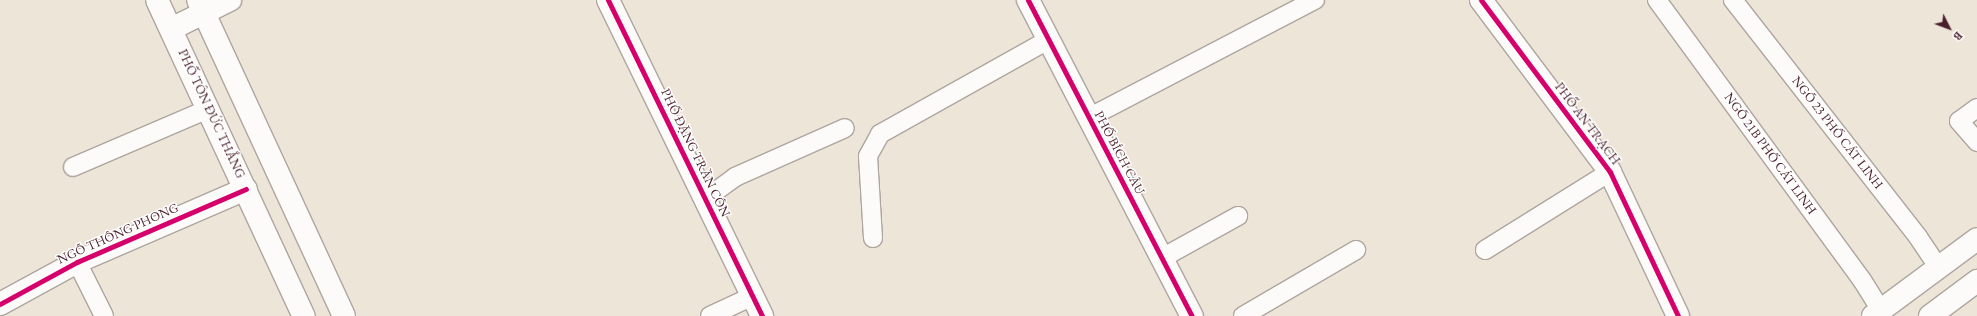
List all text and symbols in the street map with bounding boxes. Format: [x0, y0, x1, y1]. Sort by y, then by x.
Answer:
north arrow [1929, 8, 1969, 48]
text: B [1950, 29, 1965, 43]
street label: PHỐ TÔN ĐỨC THẮNG [174, 47, 248, 181]
street label: NGÕ 23 PHỐ CÁT LINH [1788, 74, 1886, 192]
street label: PHỐ AN TRẠCH [1551, 80, 1623, 168]
street label: PHỐ ĐẶNG TRẦN CÔN [657, 86, 733, 220]
street label: NGÕ 21B PHỐ CÁT LINH [1721, 90, 1819, 218]
street label: PHỐ BÍCH CÂU [1090, 109, 1148, 197]
street label: NGÕ THÔNG PHONG [55, 200, 181, 268]

